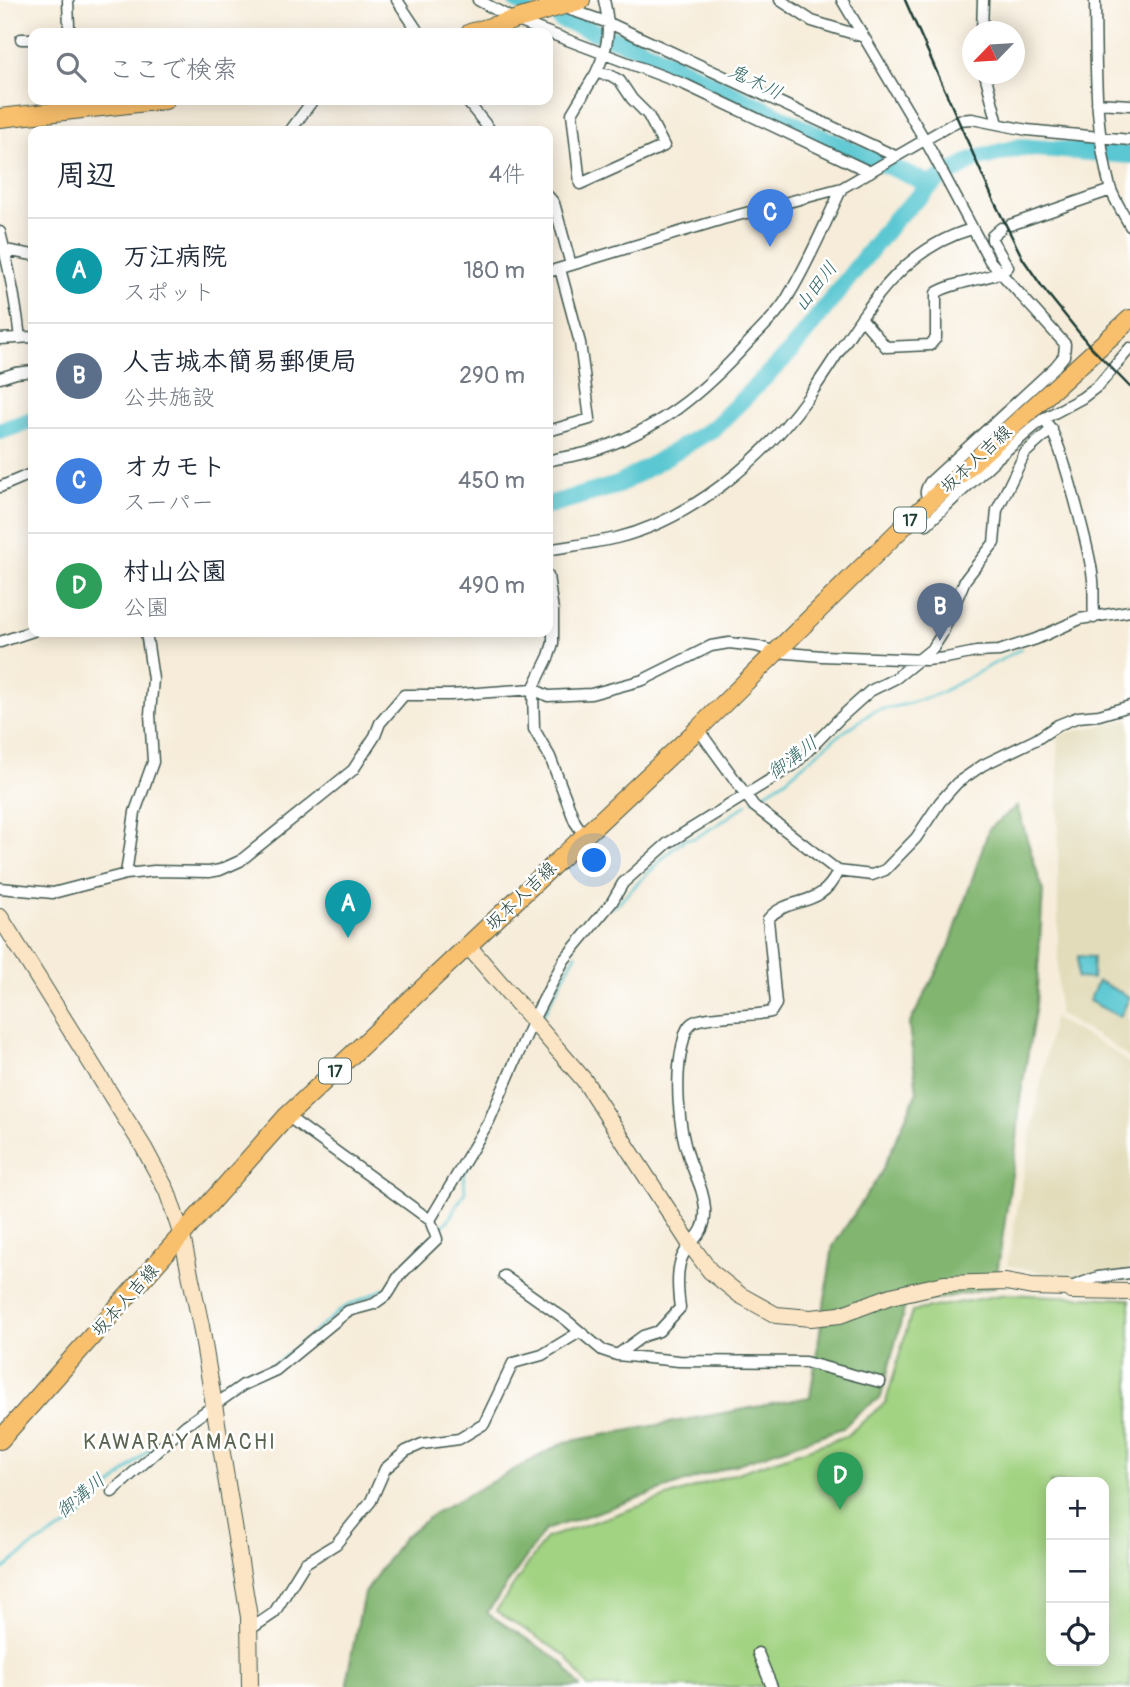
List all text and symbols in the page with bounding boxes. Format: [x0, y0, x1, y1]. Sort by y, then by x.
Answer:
north arrow [962, 21, 1025, 84]
search box [28, 28, 553, 105]
icon: search [52, 48, 90, 86]
text: ここで検索 [108, 54, 238, 86]
water label: 鬼木川 [725, 59, 786, 105]
text: 周辺 [56, 157, 116, 194]
text: 4件 [489, 160, 525, 189]
pin: C [747, 189, 793, 247]
text: 万江病院 [123, 241, 227, 273]
text: A [72, 256, 86, 285]
text: 180 m [463, 256, 525, 285]
water label: 山田川 [789, 257, 843, 316]
text: スポット [123, 278, 215, 307]
text: 人吉城本簡易郵便局 [123, 346, 357, 378]
text: B [72, 361, 86, 390]
text: 290 m [459, 361, 525, 390]
text: 公共施設 [123, 383, 215, 412]
street label: 坂本人吉線 [936, 420, 1017, 498]
text: オカモト [123, 451, 226, 483]
text: C [72, 466, 86, 495]
text: 450 m [458, 466, 525, 495]
text: スーパー [123, 488, 214, 517]
road number: 17 [894, 508, 926, 533]
text: 村山公園 [123, 556, 227, 588]
text: D [72, 571, 86, 600]
text: 490 m [459, 571, 525, 600]
pin: B [917, 583, 963, 641]
text: 公園 [123, 593, 169, 622]
water label: 御溝川 [763, 731, 823, 785]
your location [577, 843, 611, 877]
street label: 坂本人吉線 [481, 857, 562, 936]
pin: A [325, 880, 371, 938]
road number: 17 [319, 1058, 351, 1084]
street label: 坂本人吉線 [87, 1259, 164, 1341]
district label: KAWARAYAMACHI [83, 1429, 277, 1456]
pin: D [817, 1452, 863, 1510]
water label: 御溝川 [51, 1468, 110, 1523]
map controls [1046, 1477, 1109, 1666]
button: + [1046, 1477, 1109, 1540]
button: − [1046, 1540, 1109, 1603]
button: locate [1046, 1603, 1109, 1666]

